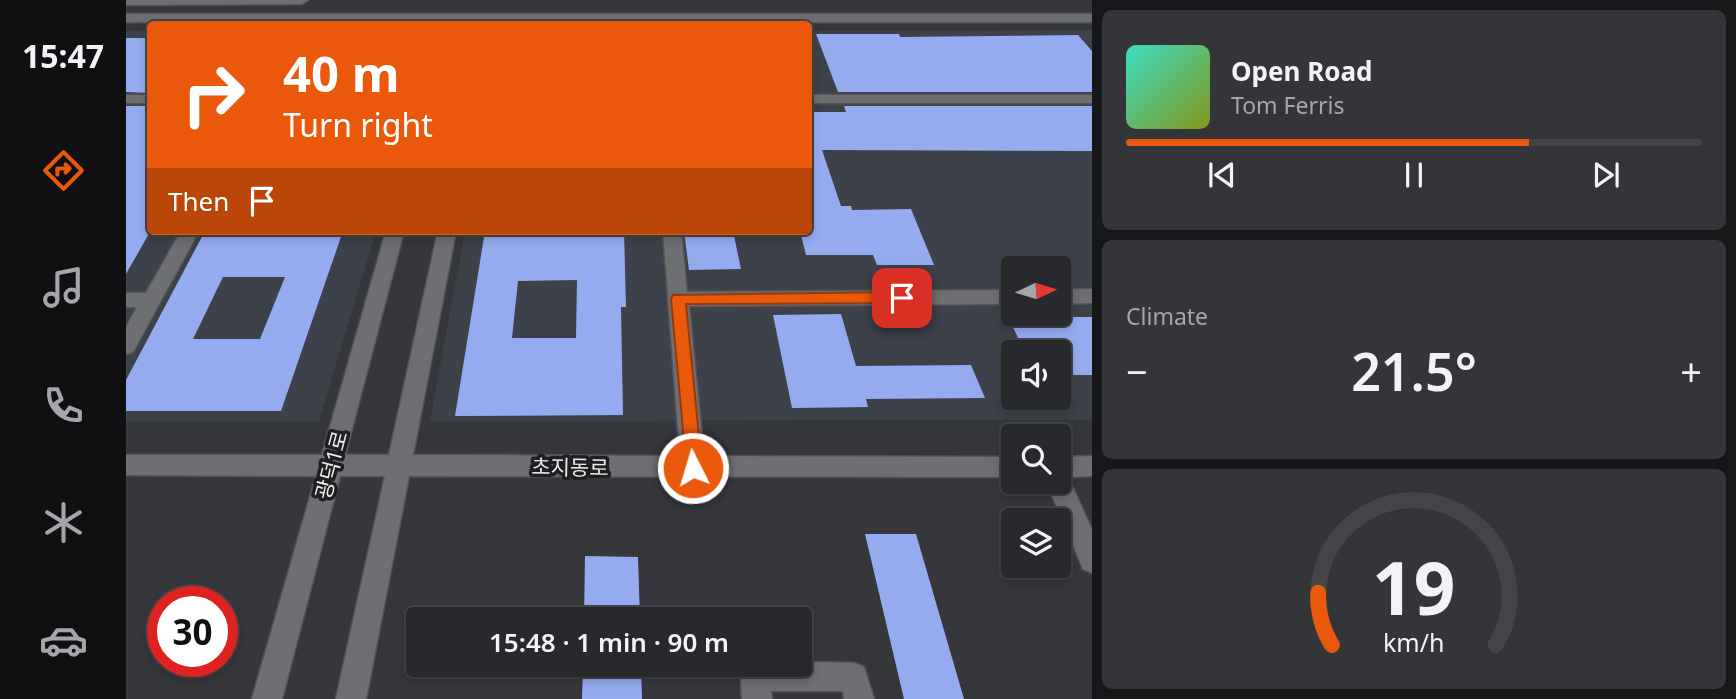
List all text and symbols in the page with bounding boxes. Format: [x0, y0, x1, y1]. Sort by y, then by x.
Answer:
text: 15:47 [22, 34, 104, 77]
text: 40 m [283, 40, 400, 106]
icon: right [168, 49, 259, 140]
text: Open Road [1231, 53, 1373, 89]
text: Tom Ferris [1231, 89, 1344, 121]
text: Turn right [283, 103, 433, 146]
icon: directions [39, 146, 88, 195]
icon: previous [1203, 156, 1241, 194]
icon: pause [1395, 156, 1433, 194]
icon: next [1587, 156, 1625, 194]
icon: arrive [243, 182, 281, 220]
text: Then [168, 183, 229, 219]
north arrow [1001, 256, 1071, 326]
map controls [1001, 256, 1071, 578]
icon: music [39, 263, 88, 312]
pin [872, 268, 932, 328]
icon: arrive [883, 279, 921, 317]
text: Climate [1126, 300, 1208, 332]
text: 21.5° [1351, 335, 1477, 406]
button: sound [1001, 340, 1071, 410]
text: − [1126, 345, 1148, 397]
text: + [1680, 345, 1702, 397]
icon: phone [39, 381, 88, 430]
button: search [1001, 424, 1071, 494]
street label: 광덕1로 [308, 428, 354, 502]
position arrow [656, 431, 730, 505]
street label: 초지동로 [531, 452, 609, 482]
icon: climate [39, 498, 88, 547]
button: layers [1001, 508, 1071, 578]
text: 19 [1372, 538, 1456, 637]
speed limit sign: 30 [147, 586, 238, 677]
icon: car [39, 616, 88, 665]
text: 15:48 · 1 min · 90 m [489, 624, 729, 660]
text: km/h [1383, 625, 1445, 659]

